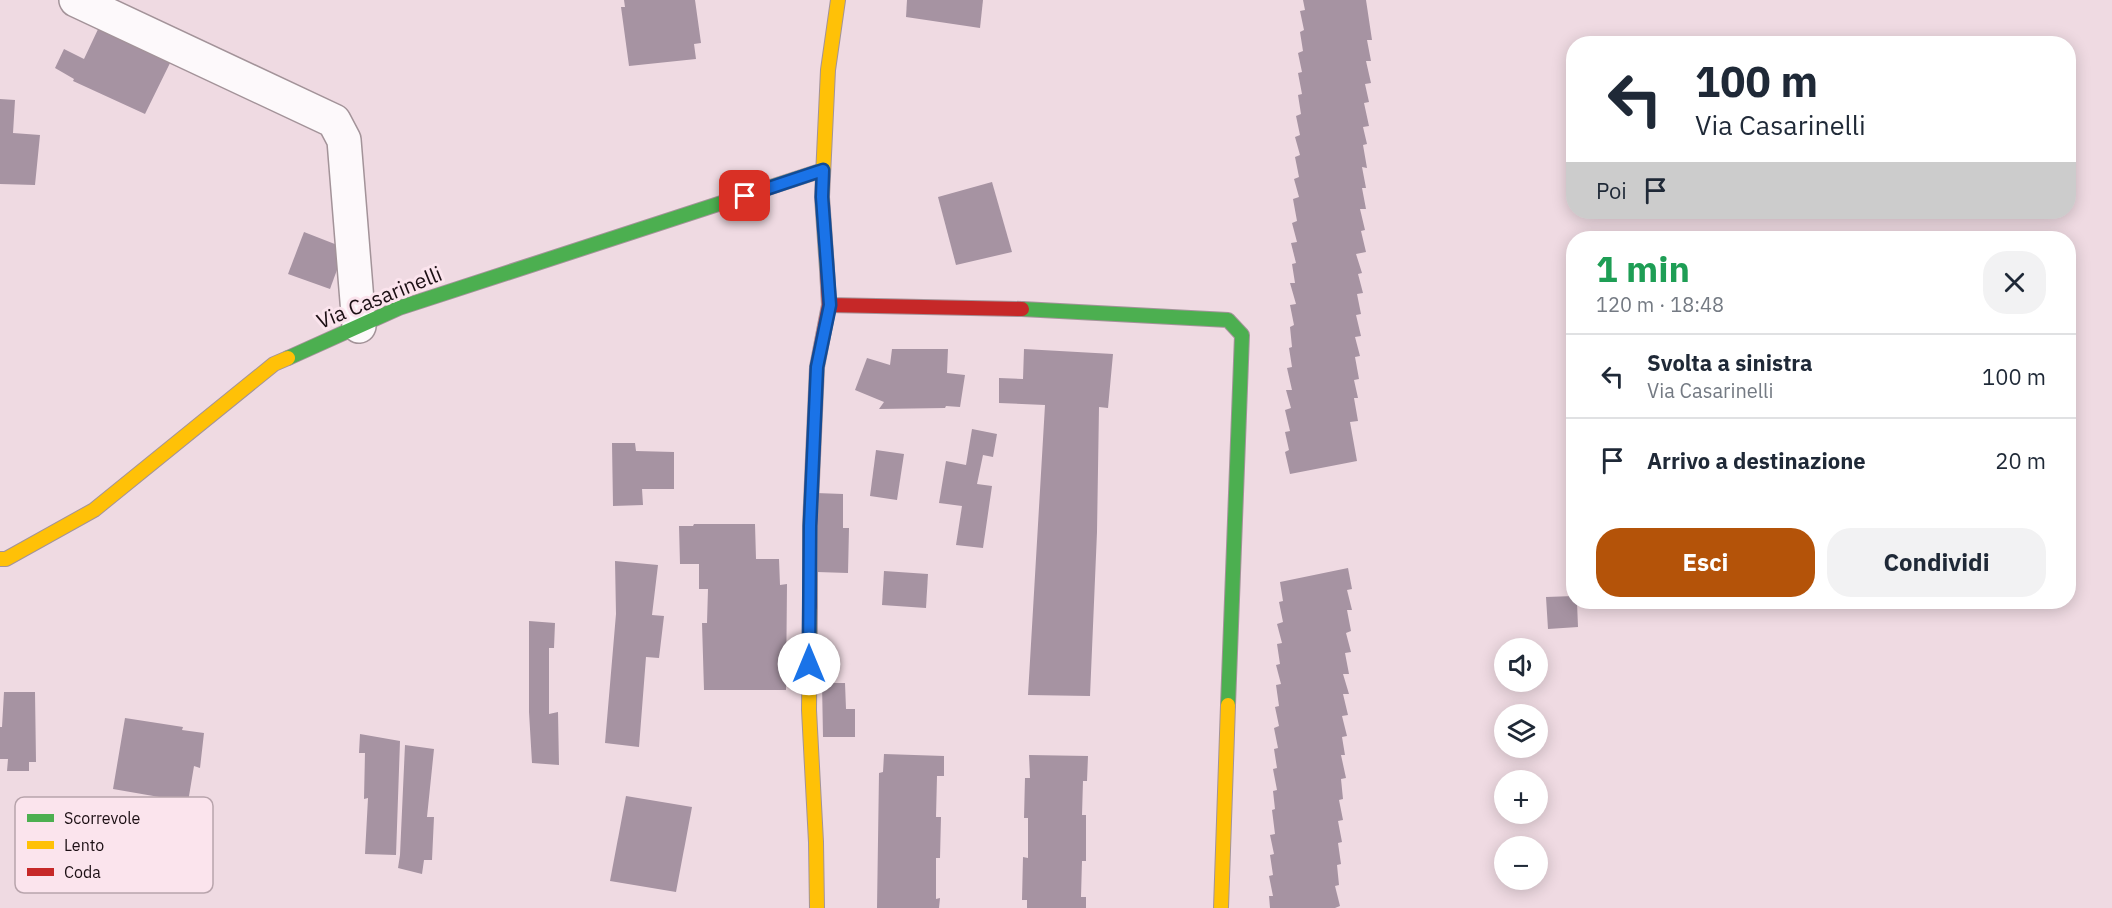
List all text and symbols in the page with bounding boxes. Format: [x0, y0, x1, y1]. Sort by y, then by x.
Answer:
text: 100 m [1695, 54, 1818, 109]
icon: left [1596, 60, 1674, 138]
text: Via Casarinelli [1695, 107, 1866, 142]
pin [719, 170, 770, 221]
icon: arrive [1639, 174, 1672, 207]
text: Poi [1596, 176, 1627, 205]
icon: arrive [728, 179, 761, 212]
text: 1 min [1596, 245, 1690, 292]
button: close [1983, 251, 2046, 314]
street label: Via Casarinelli [312, 259, 446, 335]
text: 120 m · 18:48 [1596, 291, 1724, 318]
text: Svolta a sinistra [1647, 348, 1812, 377]
icon: left [1596, 360, 1629, 393]
text: 100 m [1982, 362, 2046, 391]
text: Via Casarinelli [1647, 377, 1774, 404]
icon: arrive [1596, 444, 1629, 477]
text: Arrivo a destinazione [1647, 446, 1866, 475]
text: 20 m [1995, 446, 2046, 475]
button: Esci [1596, 528, 1815, 597]
button: Condividi [1827, 528, 2046, 597]
position arrow [777, 632, 841, 696]
map controls [1494, 638, 1548, 890]
button: sound [1494, 638, 1548, 692]
button: layers [1494, 704, 1548, 758]
button: + [1494, 770, 1548, 824]
legend [15, 797, 213, 893]
text: Scorrevole [64, 808, 141, 828]
text: Lento [64, 835, 104, 855]
button: − [1494, 836, 1548, 890]
text: Coda [64, 862, 101, 882]

